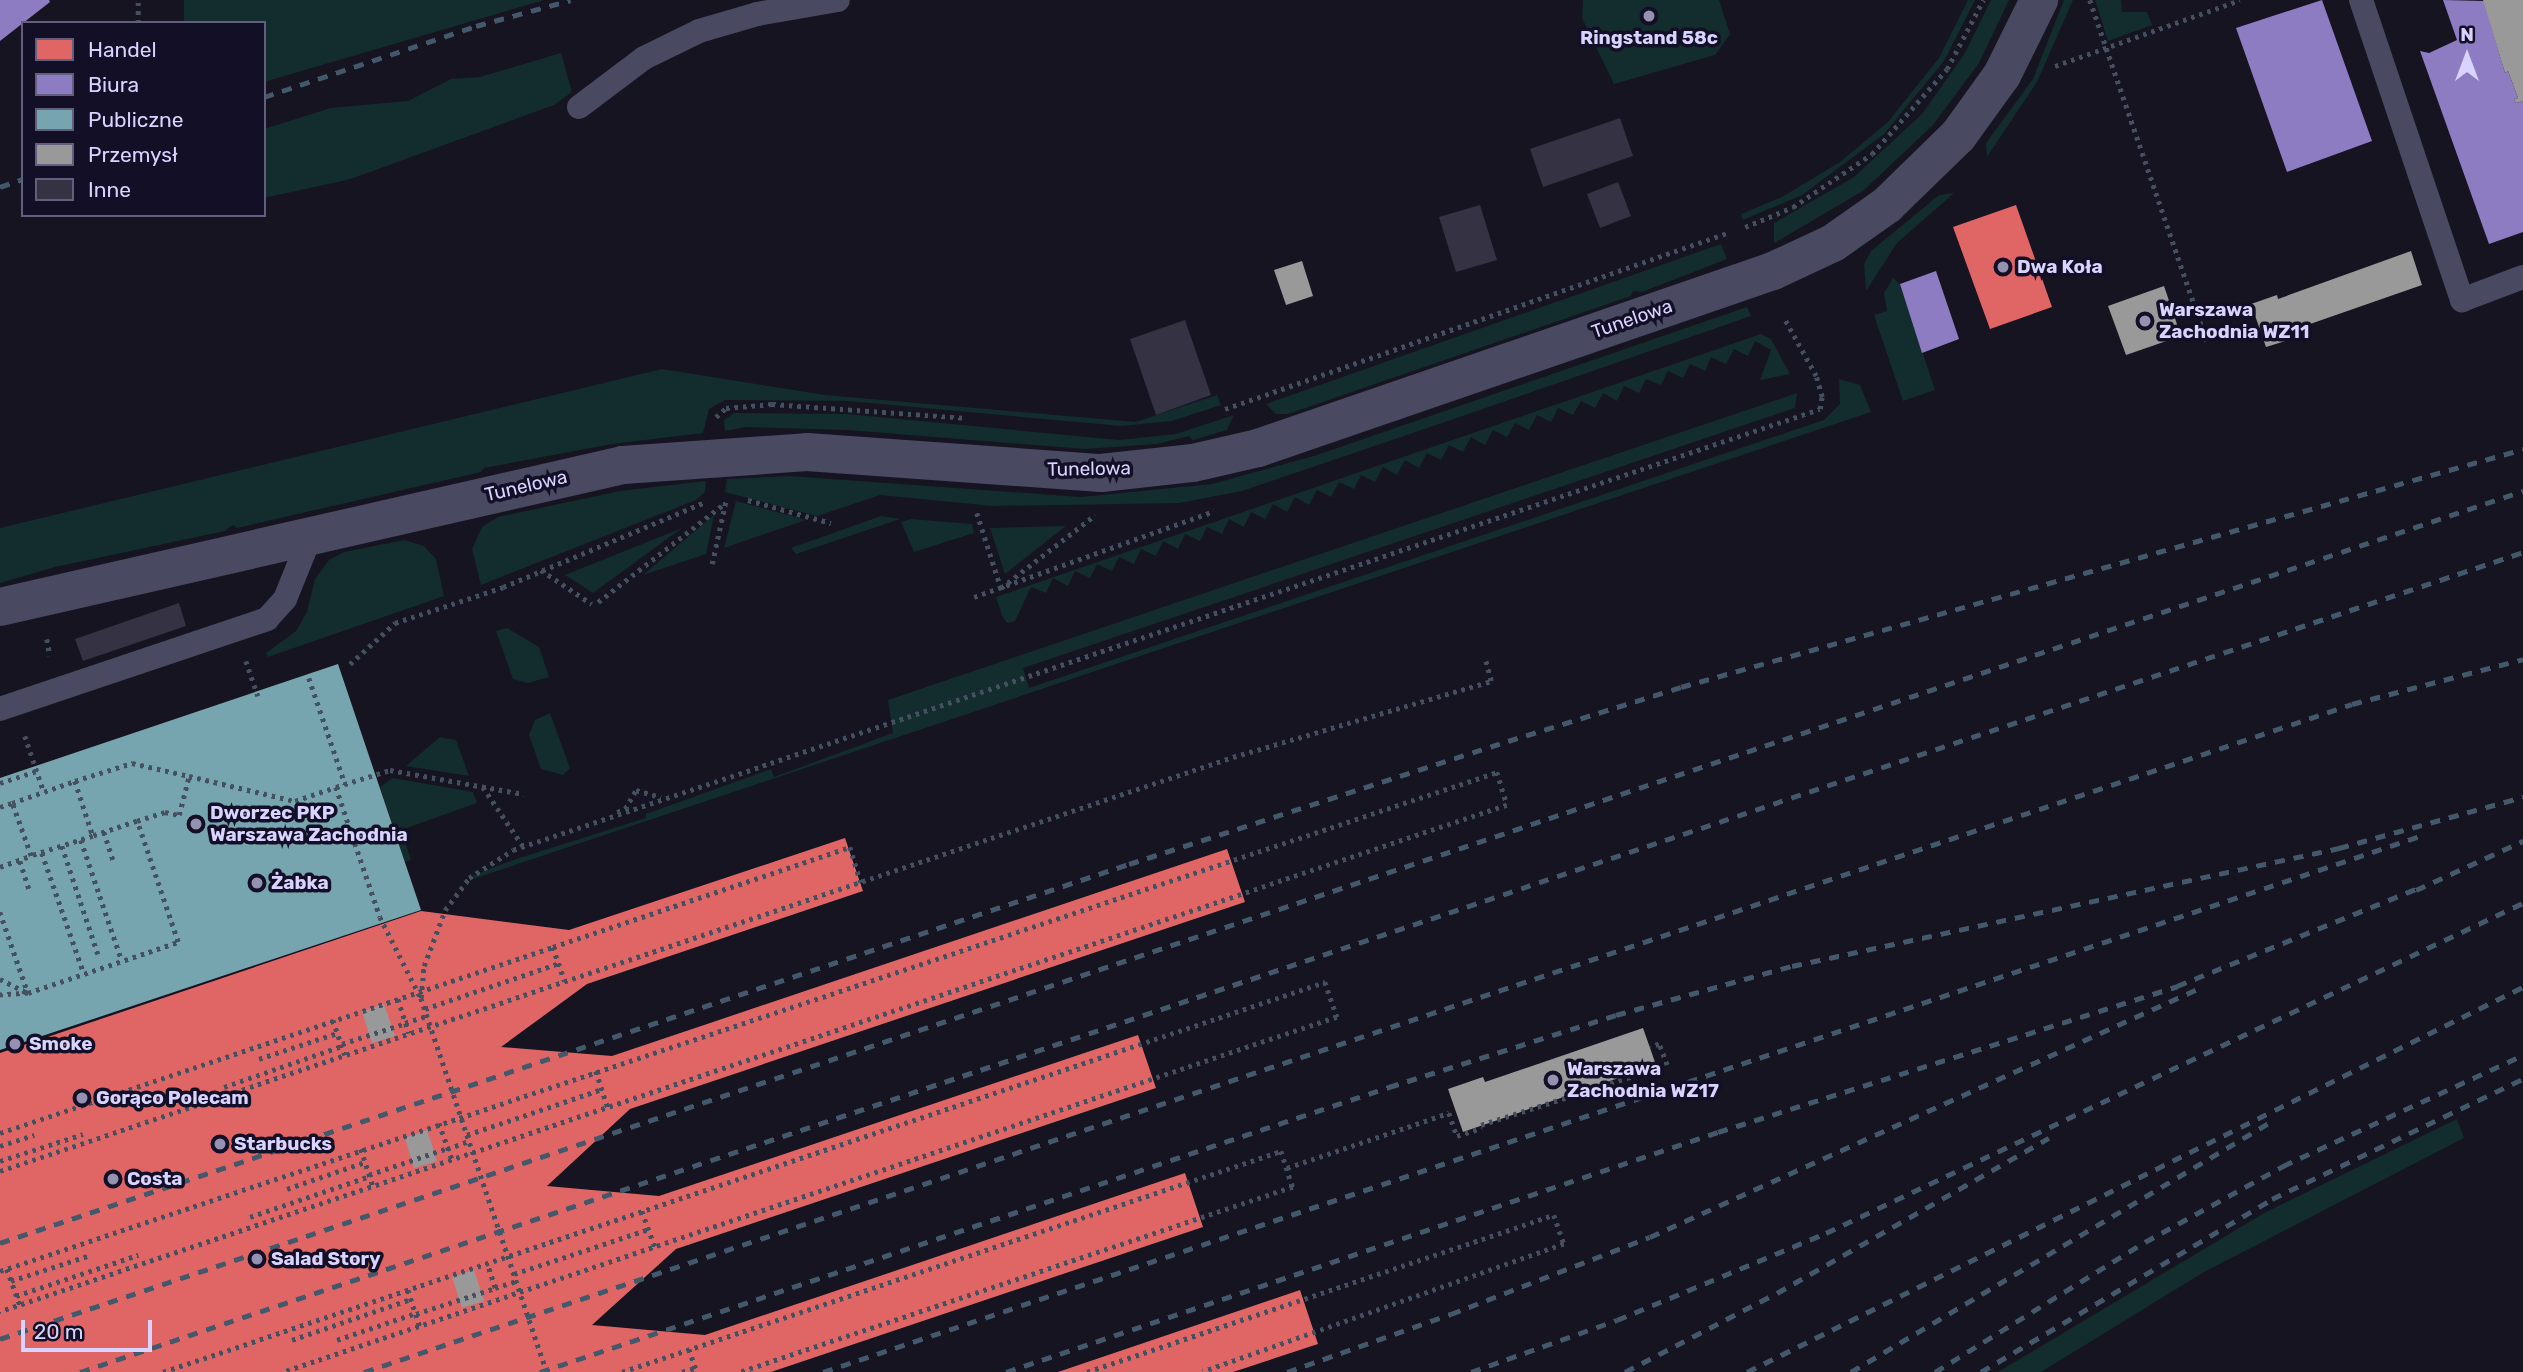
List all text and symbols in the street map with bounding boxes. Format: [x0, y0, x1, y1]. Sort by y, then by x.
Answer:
marker: Ringstand 58c [1641, 8, 1657, 24]
legend [21, 21, 266, 217]
north arrow [2432, 21, 2502, 91]
text: N [2460, 23, 2474, 46]
place label: Ringstand 58c [1580, 27, 1718, 49]
text: Handel [88, 37, 157, 62]
text: Biura [88, 72, 139, 97]
text: Publiczne [88, 107, 184, 132]
text: Przemysł [88, 142, 178, 167]
text: Inne [88, 177, 131, 202]
place label: Dwa Koła [2017, 256, 2103, 278]
marker: Dwa Koła [1995, 259, 2011, 275]
street label: Tunelowa [1589, 295, 1675, 343]
place label: Warszawa Zachodnia WZ11 [2159, 299, 2310, 343]
marker: Warszawa Zachodnia WZ11 [2137, 313, 2153, 329]
street label: Tunelowa [1047, 457, 1131, 481]
street label: Tunelowa [483, 465, 569, 507]
place label: Dworzec PKP Warszawa Zachodnia [210, 802, 408, 846]
marker: Dworzec PKP Warszawa Zachodnia [188, 816, 204, 832]
place label: Żabka [271, 872, 329, 894]
marker: Żabka [249, 875, 265, 891]
place label: Smoke [29, 1033, 93, 1055]
marker: Smoke [7, 1036, 23, 1052]
place label: Warszawa Zachodnia WZ17 [1567, 1058, 1719, 1102]
marker: Warszawa Zachodnia WZ17 [1545, 1072, 1561, 1088]
place label: Gorąco Polecam [96, 1087, 249, 1109]
marker: Gorąco Polecam [74, 1090, 90, 1106]
place label: Starbucks [234, 1133, 332, 1155]
marker: Starbucks [212, 1136, 228, 1152]
place label: Costa [127, 1168, 182, 1190]
marker: Costa [105, 1171, 121, 1187]
place label: Salad Story [271, 1248, 381, 1270]
marker: Salad Story [249, 1251, 265, 1267]
scale bar [24, 1306, 156, 1350]
text: 20 m [34, 1319, 83, 1344]

